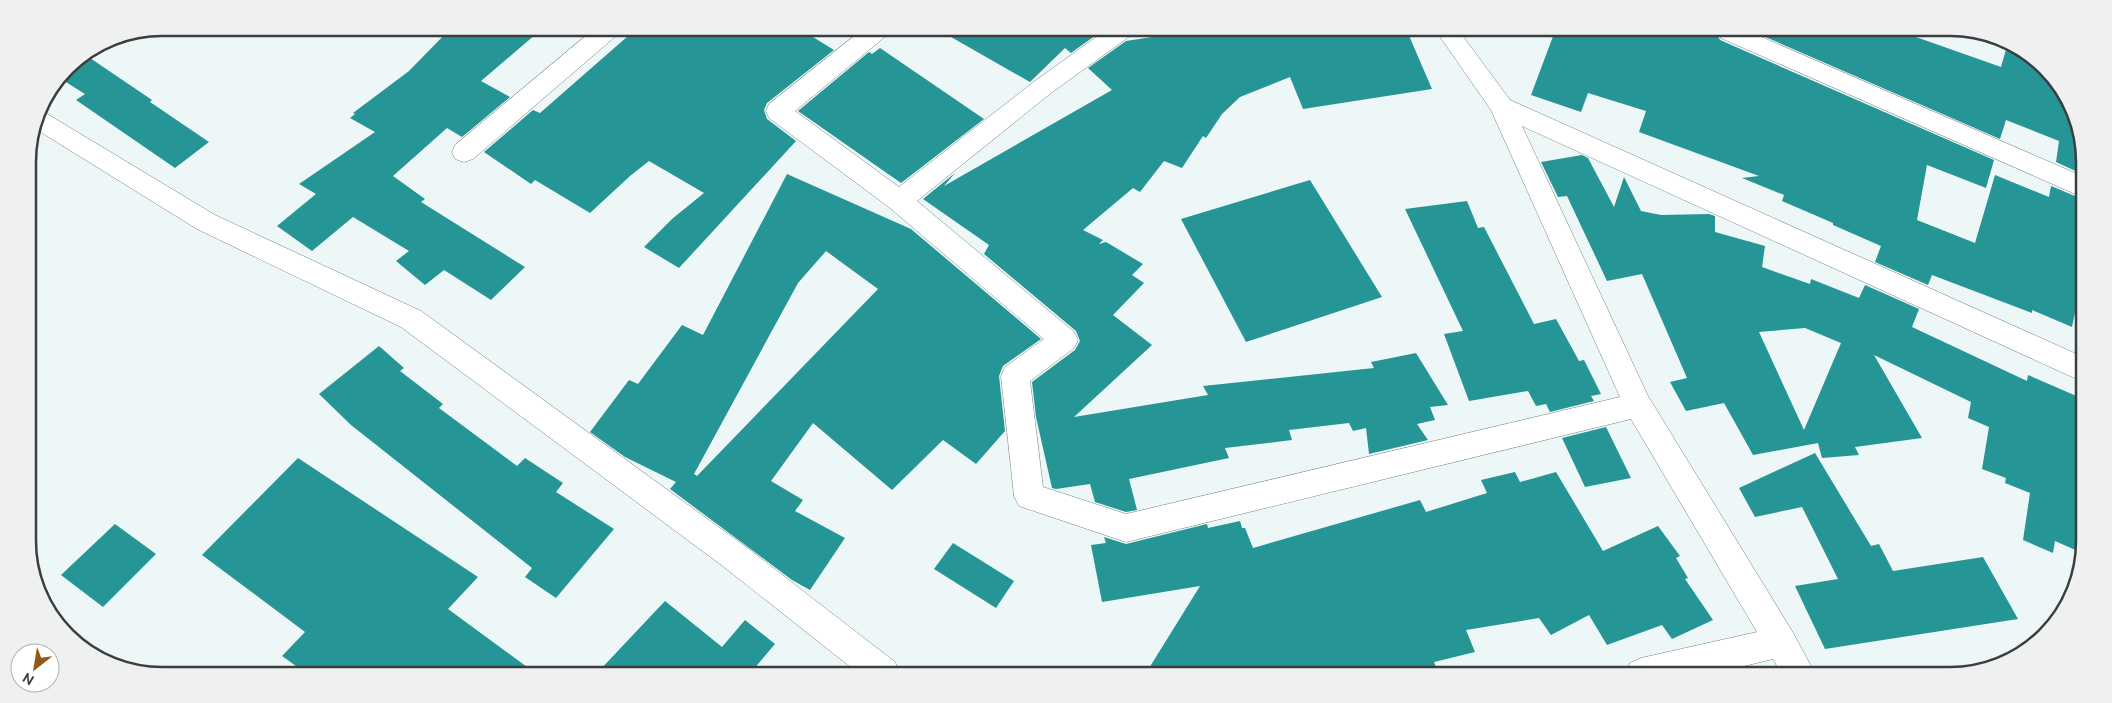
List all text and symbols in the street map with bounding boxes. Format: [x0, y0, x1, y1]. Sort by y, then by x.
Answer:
north arrow [10, 643, 60, 693]
text: N [20, 670, 37, 689]

